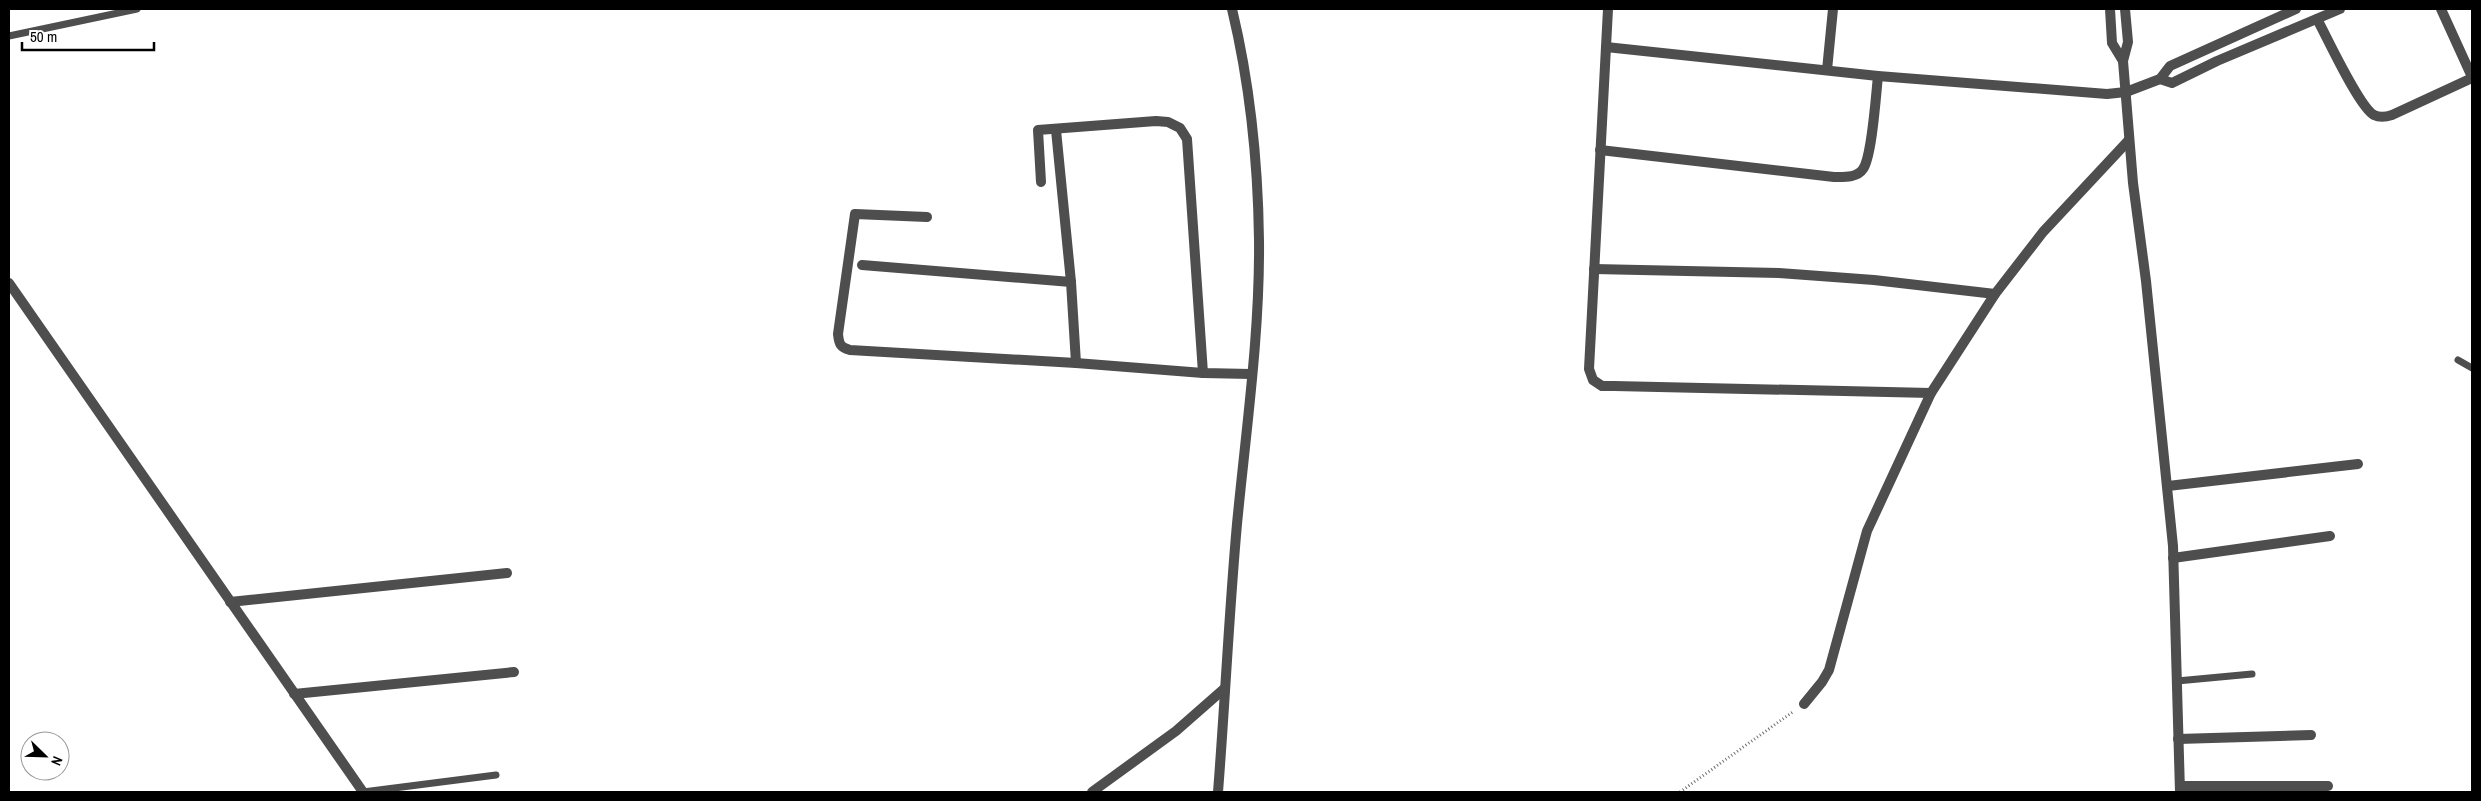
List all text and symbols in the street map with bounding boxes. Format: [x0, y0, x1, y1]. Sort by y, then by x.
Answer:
scale bar [22, 20, 155, 52]
text: 50 m [30, 26, 57, 47]
north arrow [20, 731, 70, 781]
text: N [47, 754, 67, 768]

